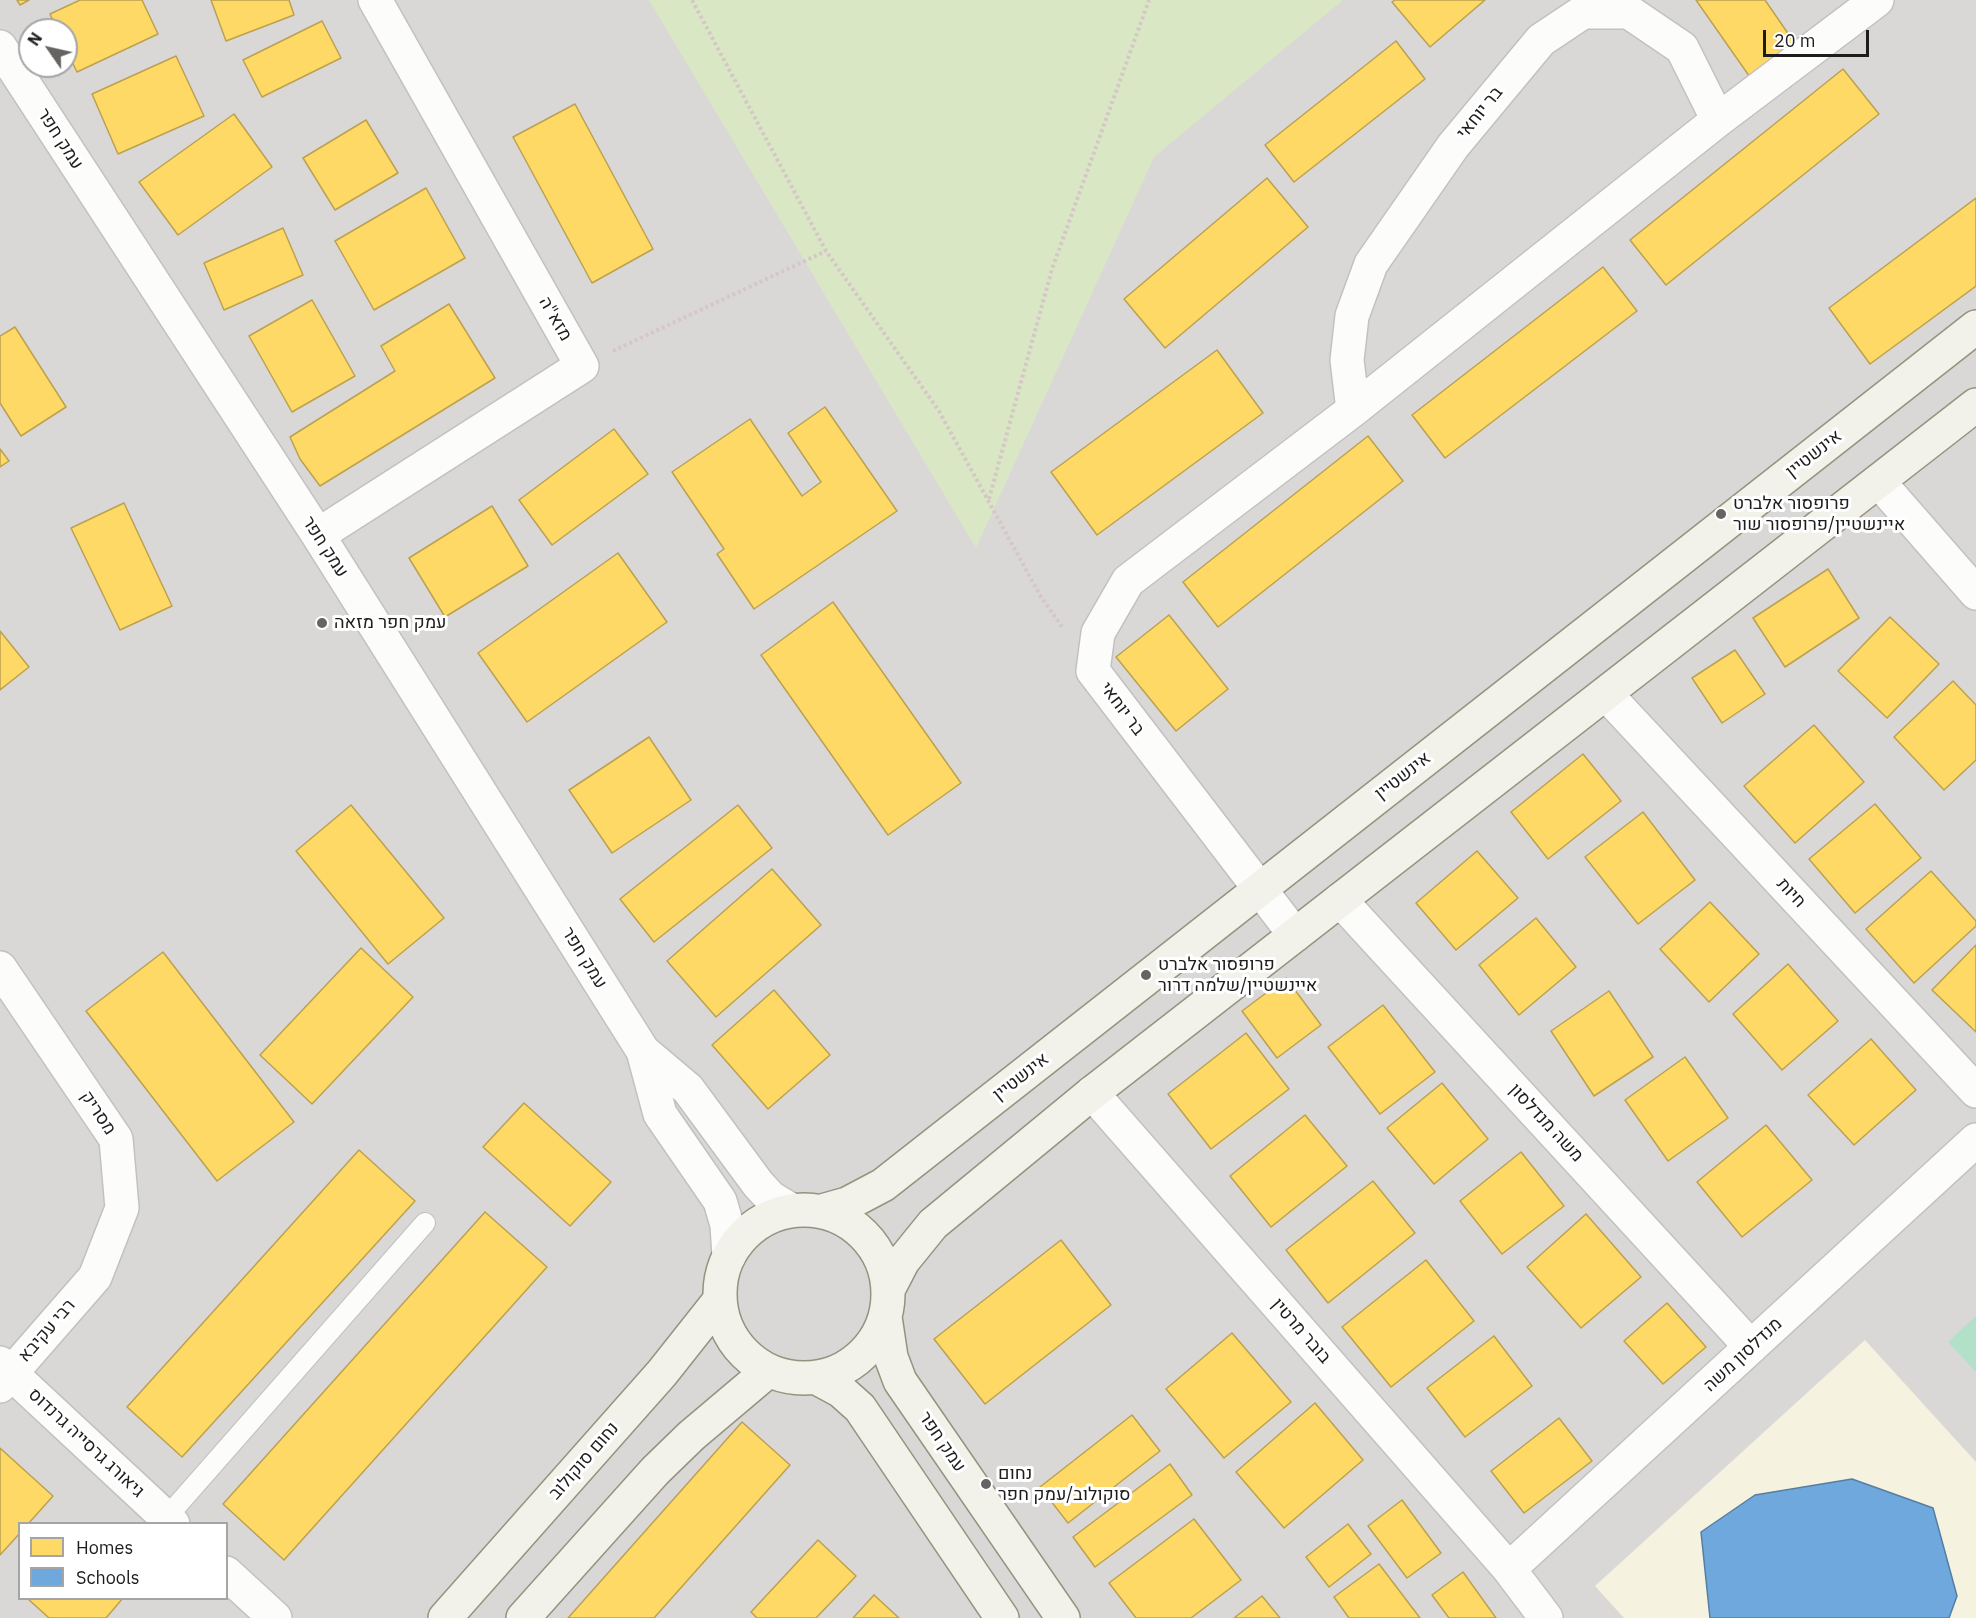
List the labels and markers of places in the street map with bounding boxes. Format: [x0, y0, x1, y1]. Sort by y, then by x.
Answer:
place label: פרופסור אלברט איינשטיין/פרופסור שור [1733, 493, 1905, 536]
marker: פרופסור אלברט איינשטיין/פרופסור שור [1714, 507, 1728, 521]
place label: עמק חפר מזאה [334, 612, 446, 634]
marker: עמק חפר מזאה [315, 616, 329, 630]
place label: פרופסור אלברט איינשטיין/שלמה דרור [1158, 954, 1317, 996]
marker: פרופסור אלברט איינשטיין/שלמה דרור [1139, 968, 1153, 982]
place label: נחום סוקולוב/עמק חפר [998, 1463, 1131, 1506]
marker: נחום סוקולוב/עמק חפר [979, 1477, 993, 1491]

